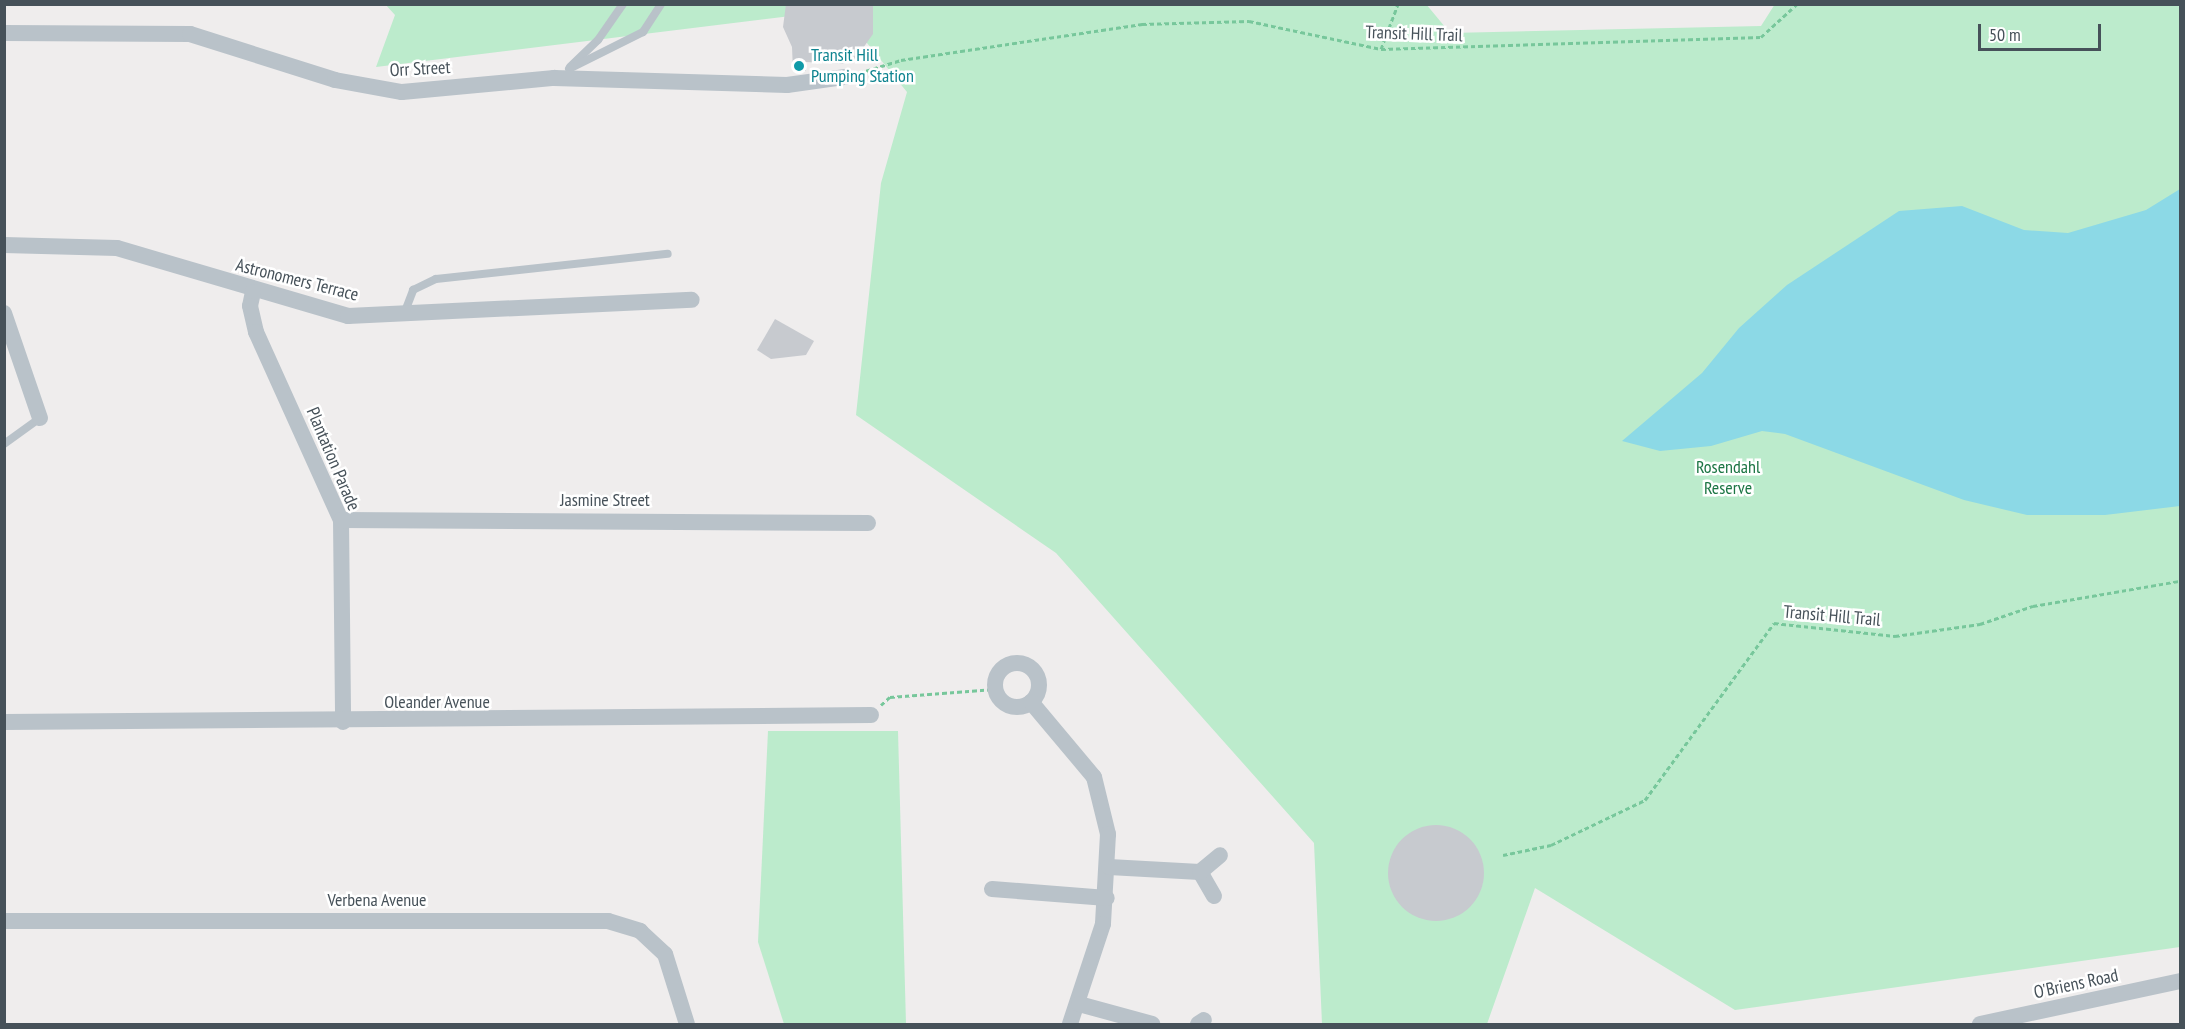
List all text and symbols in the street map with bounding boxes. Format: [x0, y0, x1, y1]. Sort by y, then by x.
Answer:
scale bar [1981, 12, 2104, 50]
street label: Transit Hill Trail [1365, 21, 1463, 47]
text: 50 m [1989, 23, 2021, 46]
place label: Transit Hill Pumping Station [811, 45, 914, 88]
street label: Orr Street [389, 57, 451, 81]
marker: Transit Hill Pumping Station [792, 59, 806, 73]
street label: Astronomers Terrace [233, 254, 361, 306]
street label: Plantation Parade [302, 404, 364, 514]
park label: Rosendahl Reserve [1696, 457, 1760, 500]
street label: Jasmine Street [560, 489, 650, 511]
street label: Transit Hill Trail [1782, 601, 1882, 631]
street label: Oleander Avenue [384, 691, 490, 713]
street label: Verbena Avenue [327, 889, 427, 911]
street label: O'Briens Road [2032, 965, 2120, 1003]

